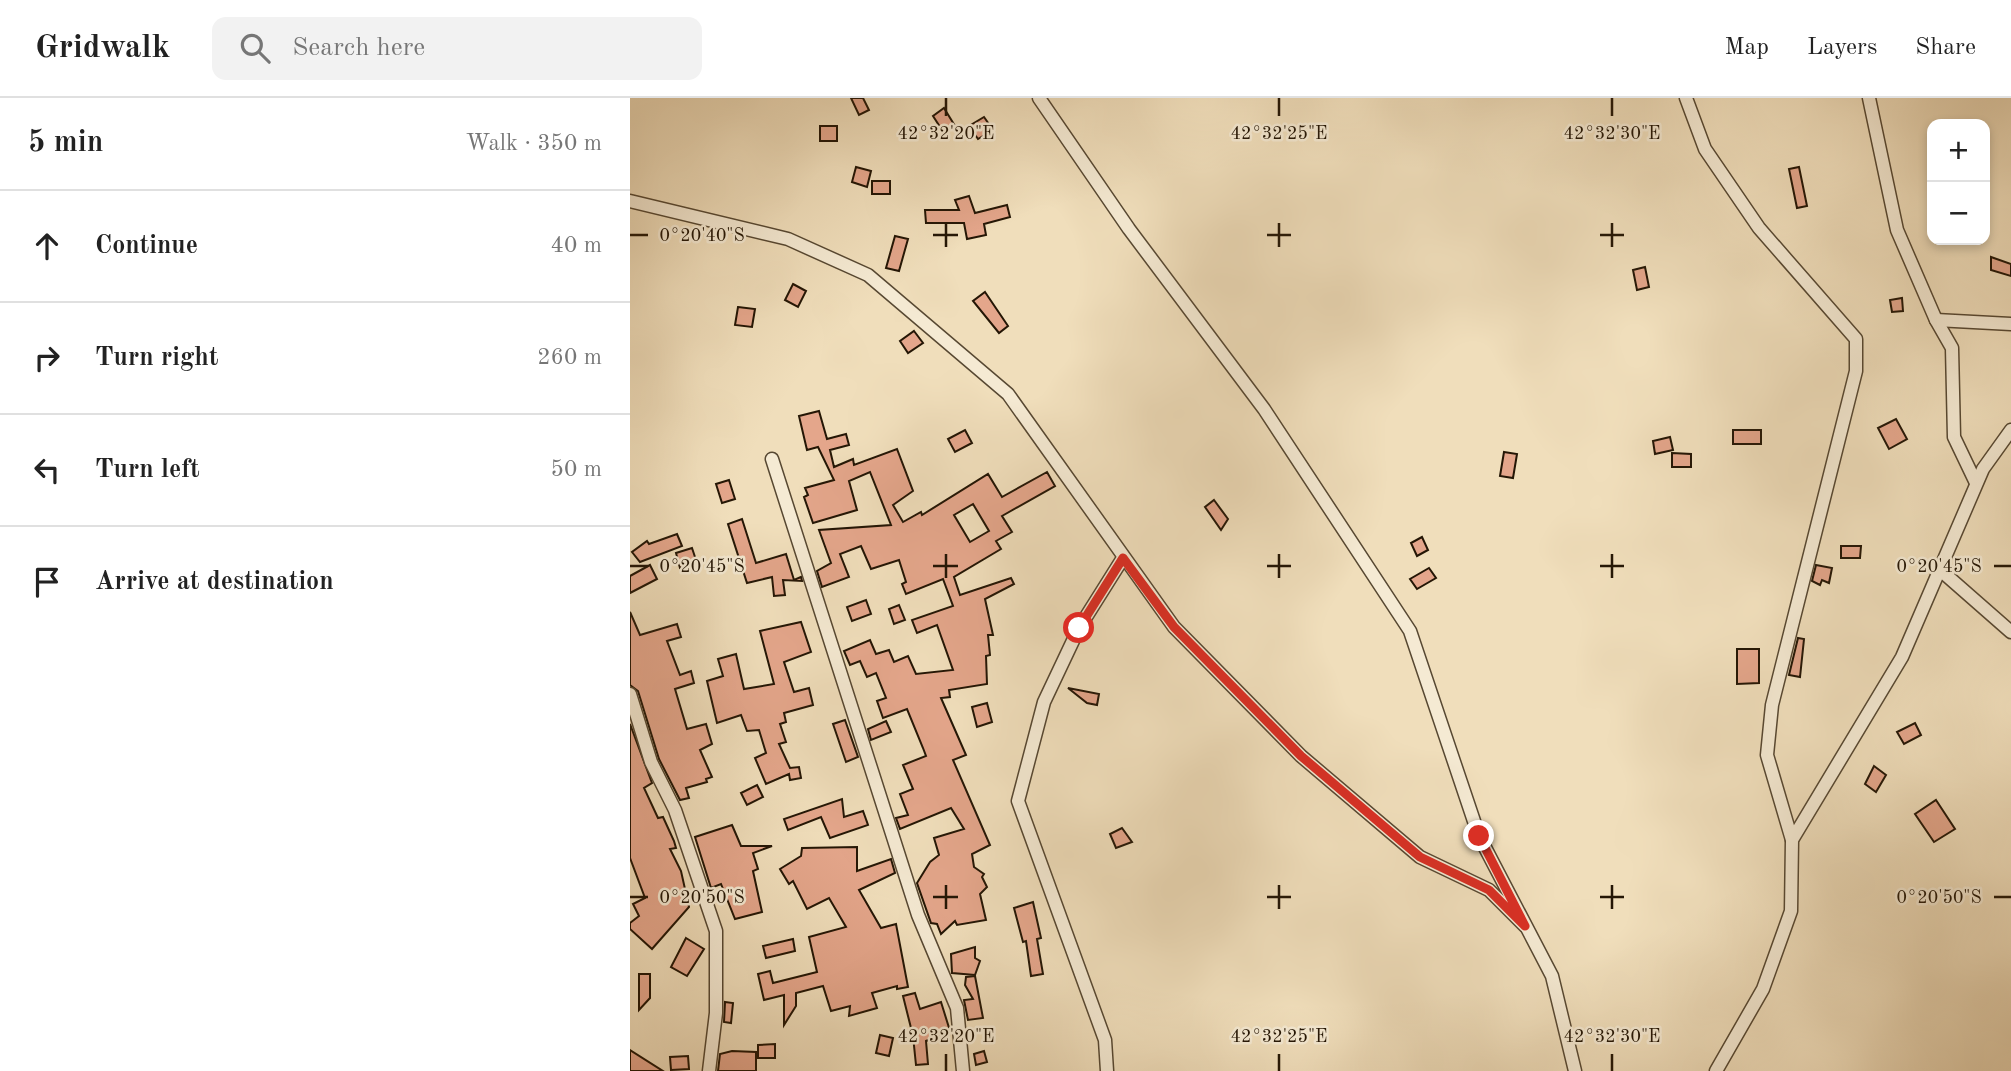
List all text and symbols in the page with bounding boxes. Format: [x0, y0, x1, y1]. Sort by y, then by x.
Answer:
search box [212, 17, 702, 80]
icon: search [236, 29, 274, 67]
text: Gridwalk [35, 32, 170, 65]
text: Search here [292, 35, 425, 61]
text: Map [1725, 36, 1769, 60]
text: Layers [1807, 36, 1877, 60]
text: Share [1915, 36, 1976, 60]
map controls [1927, 119, 1990, 245]
button: + [1927, 119, 1990, 182]
text: 42°32'20"E [898, 125, 994, 143]
text: 42°32'25"E [1231, 125, 1327, 143]
text: 42°32'30"E [1564, 125, 1660, 143]
text: 5 min [28, 128, 103, 158]
text: Walk · 350 m [466, 132, 602, 155]
button: − [1927, 182, 1990, 245]
icon: ahead [28, 227, 66, 265]
text: 0°20'40"S [659, 227, 745, 245]
text: Continue [95, 233, 198, 259]
text: 40 m [551, 234, 602, 257]
icon: right [28, 339, 66, 377]
text: Turn right [95, 345, 218, 371]
text: 260 m [537, 346, 602, 369]
icon: left [28, 451, 66, 489]
text: Turn left [95, 457, 200, 483]
text: 50 m [551, 458, 602, 481]
text: 0°20'45"S [659, 558, 745, 576]
text: 0°20'45"S [1896, 558, 1982, 576]
icon: arrive [28, 563, 66, 601]
text: Arrive at destination [95, 569, 334, 595]
route start [1063, 612, 1094, 643]
route end [1463, 820, 1494, 851]
text: 0°20'50"S [659, 889, 745, 907]
text: 0°20'50"S [1896, 889, 1982, 907]
text: 42°32'20"E [898, 1028, 994, 1046]
text: 42°32'25"E [1231, 1028, 1327, 1046]
text: 42°32'30"E [1564, 1028, 1660, 1046]

